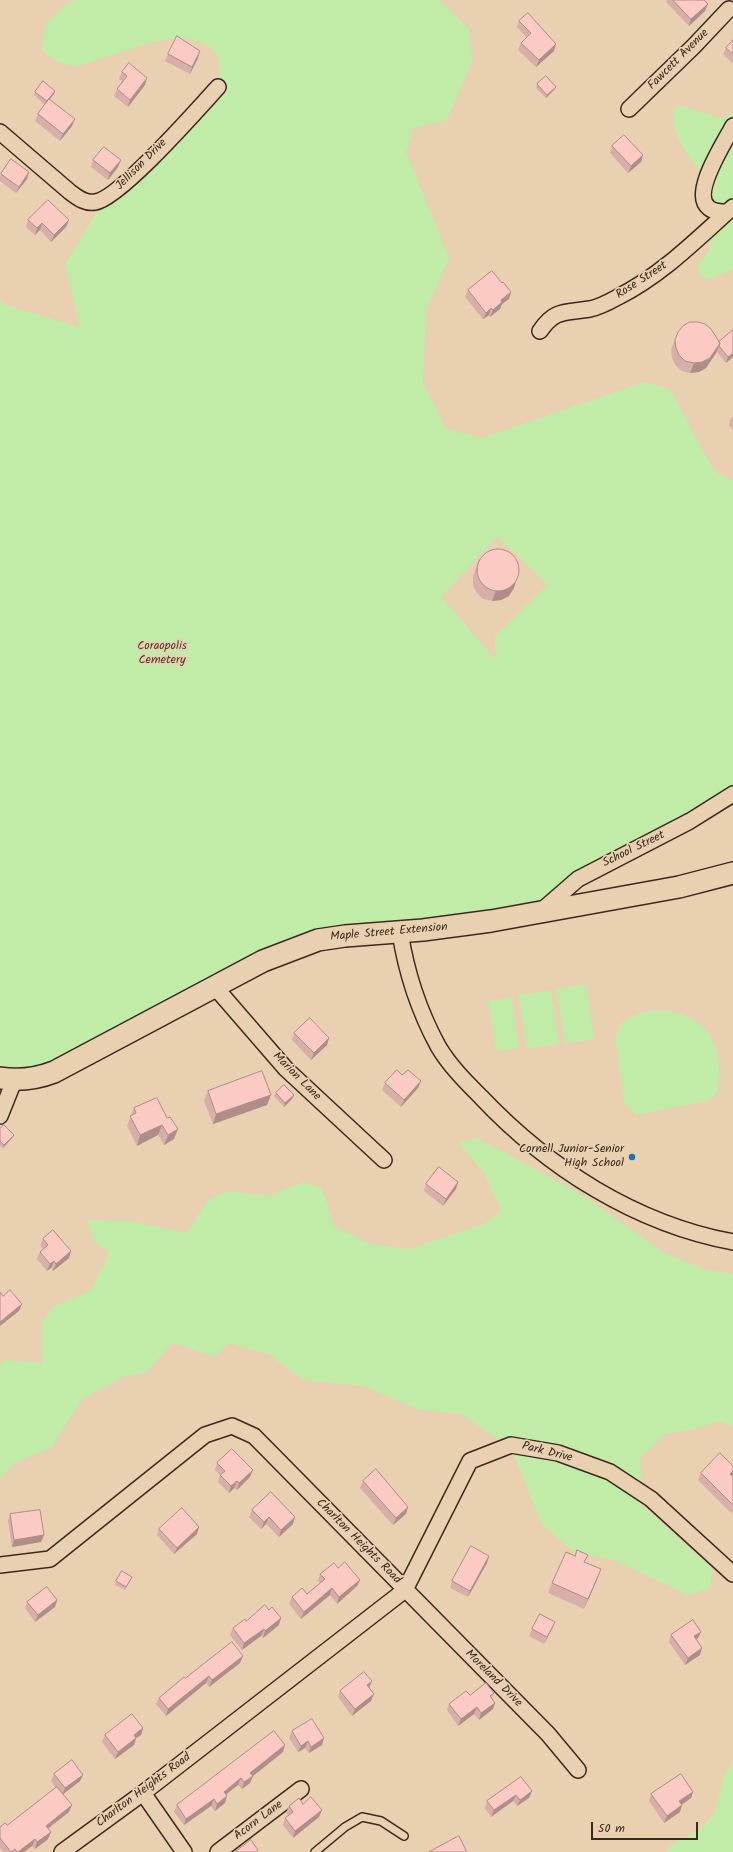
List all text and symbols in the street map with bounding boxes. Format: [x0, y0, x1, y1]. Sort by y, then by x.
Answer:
street label: Fawcett Avenue [646, 27, 712, 93]
street label: Jellison Drive [113, 136, 171, 194]
street label: Rose Street [614, 259, 670, 303]
park label: Coraopolis Cemetery [137, 640, 187, 668]
street label: School Street [601, 829, 667, 871]
street label: Maple Street Extension [330, 921, 448, 945]
street label: Marion Lane [269, 1050, 323, 1104]
place label: Cornell Junior-Senior High School [519, 1143, 624, 1171]
marker: Cornell Junior-Senior High School [627, 1152, 637, 1162]
street label: Park Drive [520, 1440, 574, 1466]
street label: Charlton Heights Road [312, 1496, 404, 1588]
street label: Moreland Drive [461, 1647, 525, 1711]
street label: Charlton Heights Road [94, 1751, 194, 1831]
street label: Acorn Lane [232, 1798, 286, 1844]
scale bar [593, 1814, 700, 1840]
text: 50 m [598, 1819, 625, 1838]

